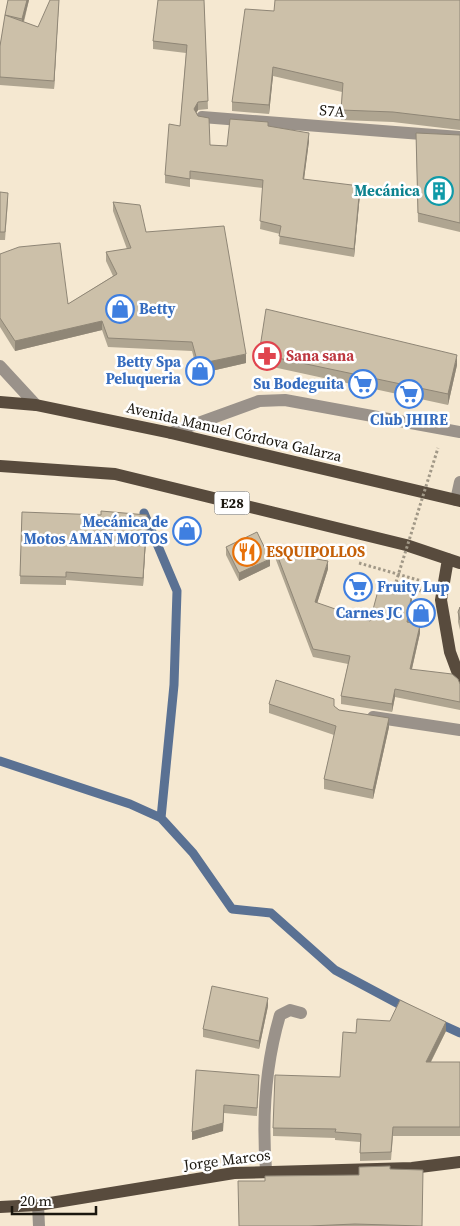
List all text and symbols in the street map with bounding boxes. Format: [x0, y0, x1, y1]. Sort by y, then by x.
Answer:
street label: S7A [319, 99, 345, 122]
building icon: Mecánica [424, 176, 454, 206]
place label: Mecánica [354, 180, 421, 201]
shop icon: Betty [105, 294, 135, 324]
place label: Betty [139, 298, 175, 319]
pharmacy icon: Sana sana [252, 341, 282, 371]
place label: Sana sana [286, 345, 355, 366]
place label: Betty Spa Peluqueria [105, 351, 182, 389]
shop icon: Betty Spa Peluqueria [185, 356, 215, 386]
supermarket icon: Su Bodeguita [348, 369, 378, 399]
place label: Su Bodeguita [253, 373, 345, 394]
supermarket icon: Club JHIRE [394, 379, 424, 409]
street label: Avenida Manuel Córdova Galarza [124, 396, 344, 467]
place label: Club JHIRE [370, 409, 448, 430]
road number: E28 [214, 492, 250, 514]
place label: Mecánica de Motos AMAN MOTOS [24, 511, 168, 549]
shop icon: Mecánica de Motos AMAN MOTOS [172, 516, 202, 546]
restaurant icon: ESQUIPOLLOS [232, 537, 262, 567]
place label: ESQUIPOLLOS [266, 541, 365, 562]
supermarket icon: Fruity Lup [343, 572, 373, 602]
place label: Fruity Lup [377, 576, 449, 597]
shop icon: Carnes JC [406, 598, 436, 628]
place label: Carnes JC [336, 602, 402, 623]
street label: Jorge Marcos [181, 1144, 272, 1175]
scale bar [12, 1184, 96, 1216]
text: 20 m [20, 1190, 52, 1211]

